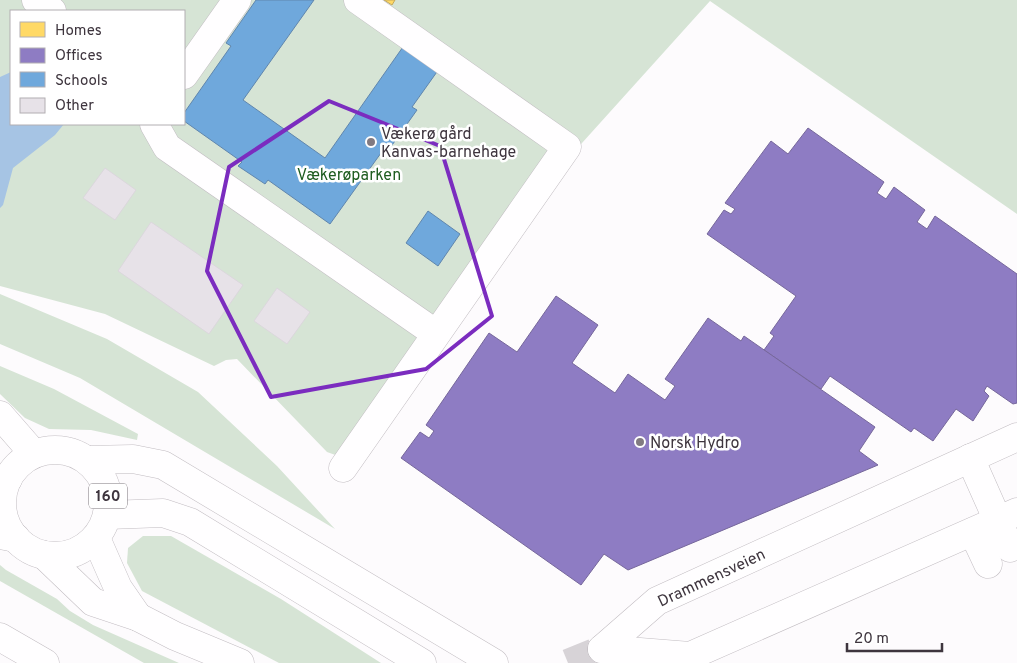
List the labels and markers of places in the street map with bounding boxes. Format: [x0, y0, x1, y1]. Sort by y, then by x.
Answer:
place label: Vækerø gård Kanvas-barnehage [381, 125, 516, 163]
marker: Vækerø gård Kanvas-barnehage [365, 136, 377, 148]
place label: Norsk Hydro [650, 434, 739, 454]
marker: Norsk Hydro [634, 436, 646, 448]

